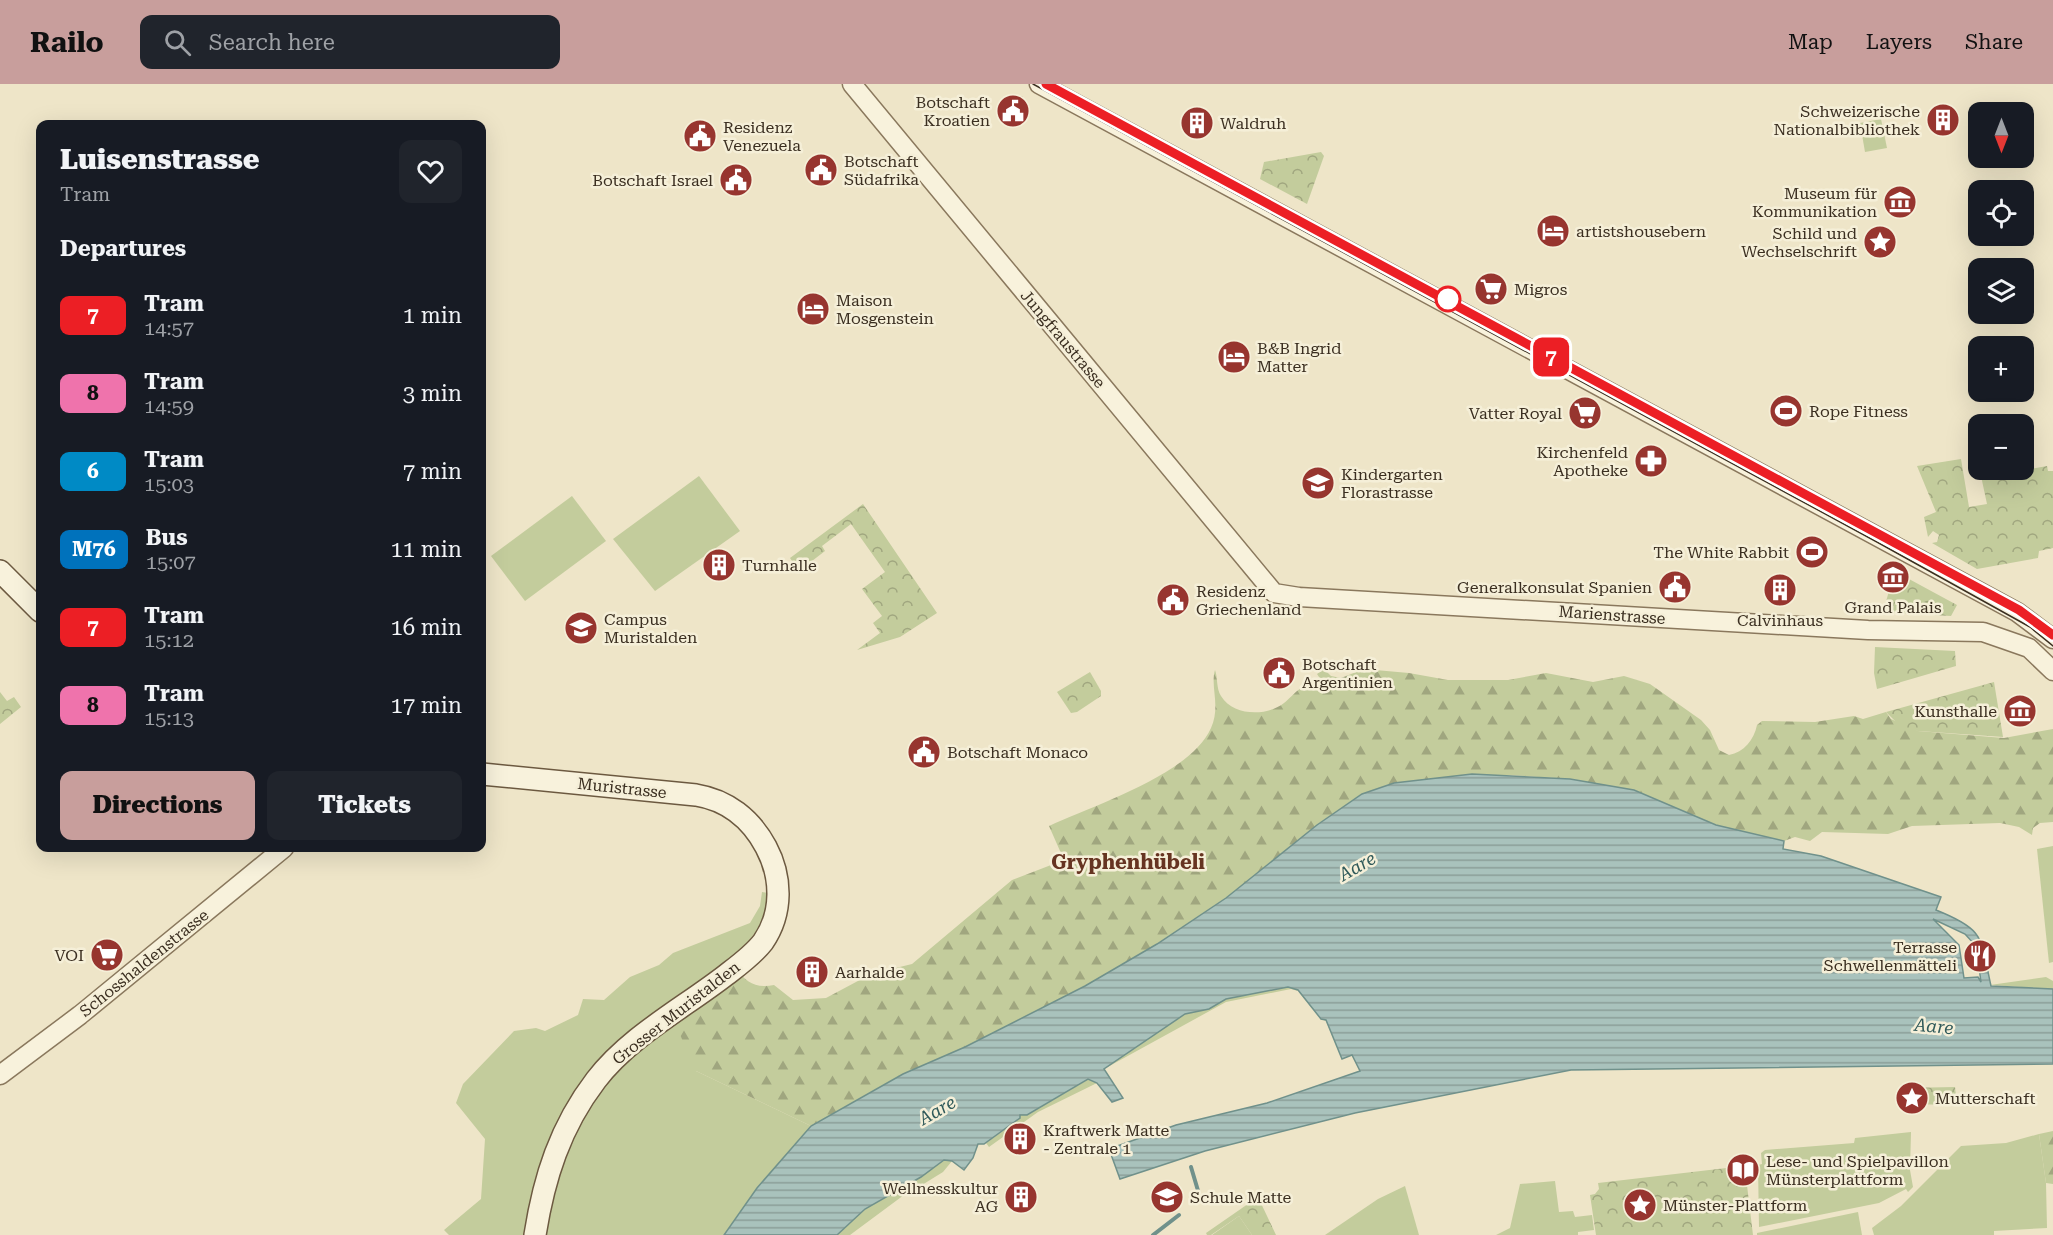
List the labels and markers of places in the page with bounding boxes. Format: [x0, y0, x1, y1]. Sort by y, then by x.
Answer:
place label: Botschaft Kroatien [915, 93, 990, 130]
public building icon: Botschaft Kroatien [995, 93, 1031, 129]
place label: Schweizerische Nationalbibliothek [1773, 102, 1920, 139]
building icon: Schweizerische Nationalbibliothek [1925, 102, 1961, 138]
building icon: Waldruh [1179, 105, 1215, 141]
place label: Waldruh [1220, 114, 1286, 133]
public building icon: Residenz Venezuela [682, 118, 718, 154]
place label: Residenz Venezuela [723, 118, 801, 155]
public building icon: Botschaft Südafrika [803, 152, 839, 188]
place label: Botschaft Südafrika [844, 152, 919, 189]
public building icon: Botschaft Israel [718, 162, 754, 198]
place label: Botschaft Israel [592, 171, 713, 190]
place label: Museum für Kommunikation [1752, 184, 1877, 221]
museum icon: Museum für Kommunikation [1882, 184, 1918, 220]
hotel icon: artistshousebern [1535, 213, 1571, 249]
place label: artistshousebern [1576, 222, 1706, 241]
place label: Schild und Wechselschrift [1741, 224, 1857, 261]
place icon: Schild und Wechselschrift [1862, 224, 1898, 260]
supermarket icon: Migros [1473, 271, 1509, 307]
place label: Migros [1514, 280, 1568, 299]
unlabelled marker [1435, 286, 1461, 312]
hotel icon: Maison Mosgenstein [795, 291, 831, 327]
place label: Maison Mosgenstein [836, 291, 934, 328]
hotel icon: B&B Ingrid Matter [1216, 339, 1252, 375]
place label: B&B Ingrid Matter [1257, 339, 1341, 376]
sports icon: Rope Fitness [1768, 393, 1804, 429]
supermarket icon: Vatter Royal [1567, 395, 1603, 431]
place label: Rope Fitness [1809, 402, 1908, 421]
place label: Vatter Royal [1469, 404, 1562, 423]
place label: Kirchenfeld Apotheke [1536, 443, 1628, 480]
pharmacy icon: Kirchenfeld Apotheke [1633, 443, 1669, 479]
school or university icon: Kindergarten Florastrasse [1300, 465, 1336, 501]
place label: Kindergarten Florastrasse [1341, 465, 1443, 502]
sports icon: The White Rabbit [1794, 534, 1830, 570]
place label: The White Rabbit [1653, 543, 1789, 562]
building icon: Turnhalle [701, 547, 737, 583]
place label: Turnhalle [742, 556, 817, 575]
museum icon: Grand Palais [1875, 559, 1911, 595]
public building icon: Generalkonsulat Spanien [1657, 569, 1693, 605]
building icon: Calvinhaus [1762, 572, 1798, 608]
place label: Generalkonsulat Spanien [1457, 578, 1652, 597]
public building icon: Residenz Griechenland [1155, 582, 1191, 618]
place label: Residenz Griechenland [1196, 582, 1301, 619]
place label: Grand Palais [1844, 598, 1942, 617]
school or university icon: Campus Muristalden [563, 610, 599, 646]
place label: Campus Muristalden [604, 610, 697, 647]
place label: Calvinhaus [1737, 611, 1823, 630]
public building icon: Botschaft Argentinien [1261, 655, 1297, 691]
place label: Botschaft Argentinien [1302, 655, 1393, 692]
museum icon: Kunsthalle [2002, 693, 2038, 729]
place label: Kunsthalle [1914, 702, 1997, 721]
public building icon: Botschaft Monaco [906, 734, 942, 770]
place label: Botschaft Monaco [947, 743, 1088, 762]
supermarket icon: VOI [89, 937, 125, 973]
place label: Terrasse Schwellenmätteli [1823, 938, 1957, 975]
restaurant icon: Terrasse Schwellenmätteli [1962, 938, 1998, 974]
place label: VOI [54, 946, 84, 965]
building icon: Aarhalde [794, 954, 830, 990]
place label: Aarhalde [835, 963, 905, 982]
place icon: Mutterschaft [1894, 1080, 1930, 1116]
place label: Mutterschaft [1935, 1089, 2035, 1108]
building icon: Kraftwerk Matte - Zentrale 1 [1002, 1121, 1038, 1157]
place label: Kraftwerk Matte - Zentrale 1 [1043, 1121, 1169, 1158]
library icon: Lese- und Spielpavillon Münsterplattform [1725, 1152, 1761, 1188]
place label: Lese- und Spielpavillon Münsterplattform [1766, 1152, 1949, 1189]
place label: Wellnesskultur AG [882, 1179, 999, 1216]
building icon: Wellnesskultur AG [1003, 1179, 1039, 1215]
school or university icon: Schule Matte [1149, 1179, 1185, 1215]
place icon: Münster-Plattform [1622, 1187, 1658, 1223]
place label: Schule Matte [1190, 1188, 1292, 1207]
place label: Münster-Plattform [1663, 1196, 1808, 1215]

